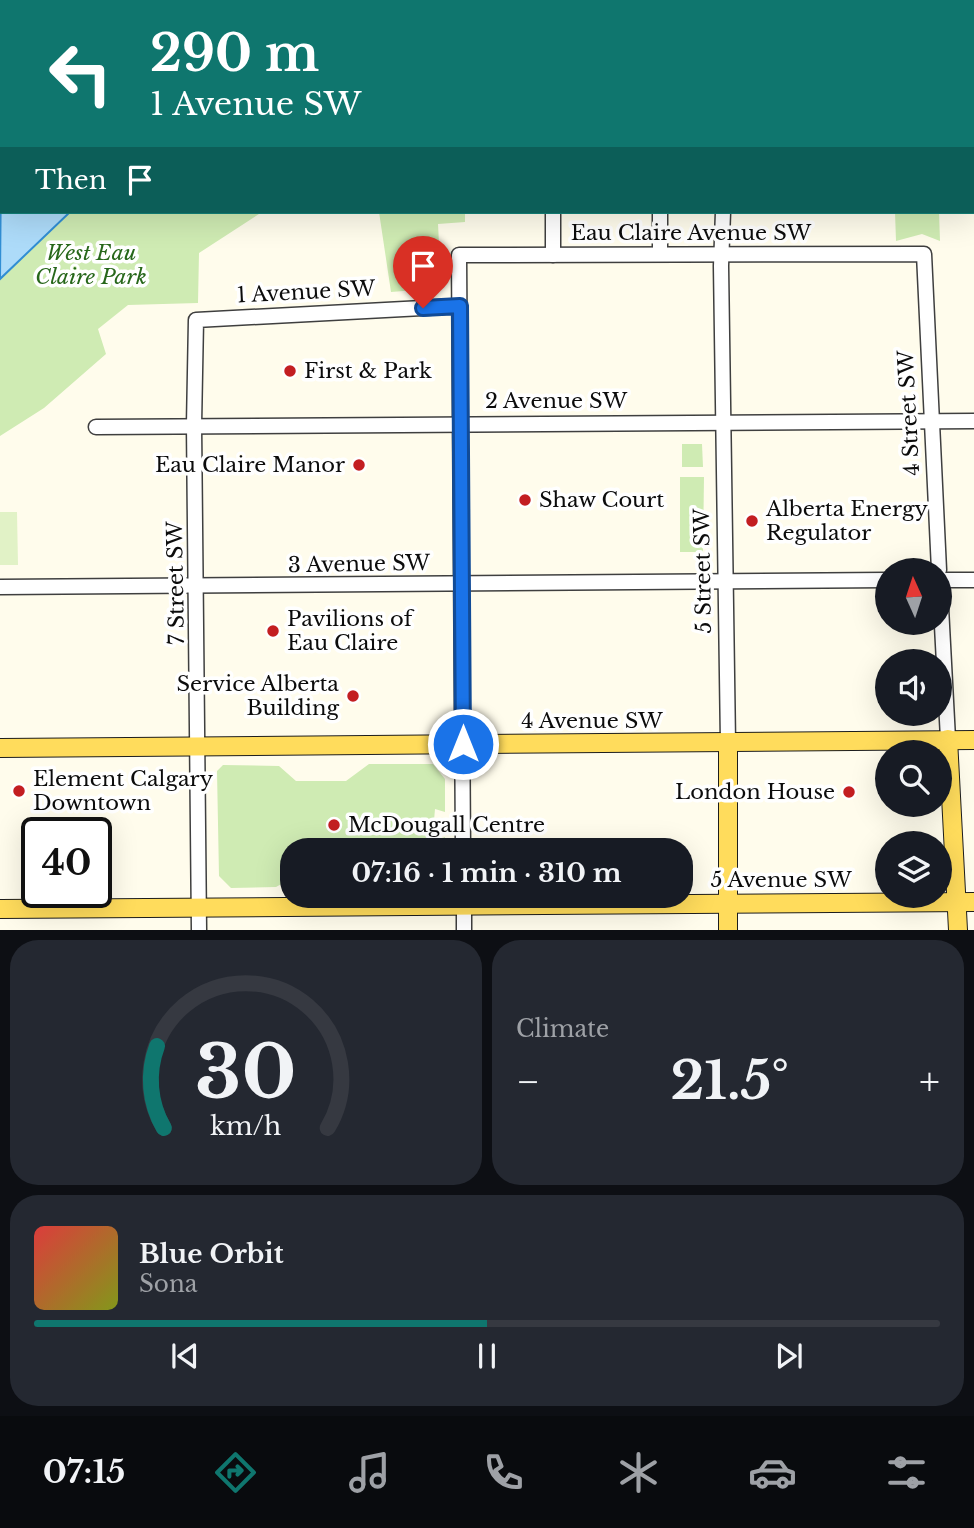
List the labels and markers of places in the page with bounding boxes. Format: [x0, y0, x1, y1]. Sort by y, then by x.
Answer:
pin [393, 236, 453, 308]
place label: First & Park [304, 358, 432, 384]
marker: First & Park [282, 363, 298, 379]
place label: Eau Claire Manor [155, 452, 345, 478]
marker: Eau Claire Manor [351, 457, 367, 473]
place label: Shaw Court [539, 487, 664, 513]
marker: Shaw Court [517, 492, 533, 508]
place label: Alberta Energy Regulator [765, 496, 929, 546]
marker: Alberta Energy Regulator [744, 513, 760, 529]
place label: Pavilions of Eau Claire [287, 606, 415, 656]
marker: Pavilions of Eau Claire [265, 623, 281, 639]
place label: Service Alberta Building [177, 671, 339, 721]
marker: Service Alberta Building [345, 688, 361, 704]
place label: Element Calgary Downtown [33, 766, 214, 816]
place label: London House [675, 779, 835, 805]
marker: Element Calgary Downtown [11, 783, 27, 799]
marker: London House [841, 784, 857, 800]
place label: McDougall Centre [348, 812, 545, 838]
marker: McDougall Centre [326, 817, 342, 833]

